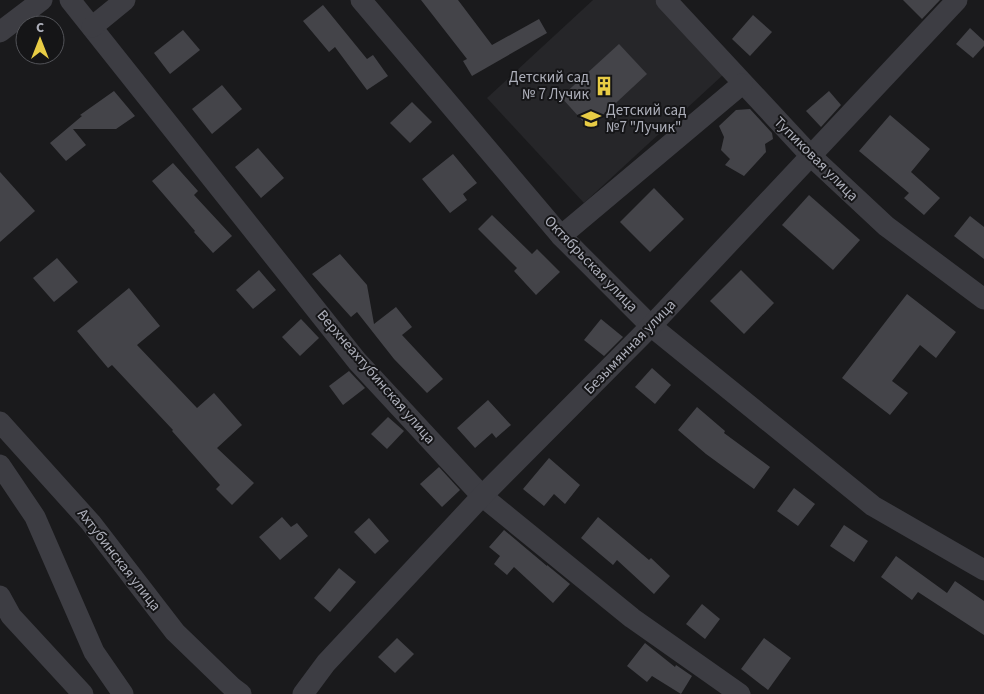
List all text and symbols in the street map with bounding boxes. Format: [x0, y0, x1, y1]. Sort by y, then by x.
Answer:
north arrow [15, 15, 65, 65]
text: С [36, 18, 44, 38]
place label: Детский сад № 7 Лучик [509, 67, 590, 105]
building icon: Детский сад № 7 Лучик [593, 75, 615, 97]
place label: Детский сад №7 "Лучик" [606, 100, 686, 138]
school or university icon: Детский сад №7 "Лучик" [580, 108, 602, 130]
street label: Тупиковая улица [769, 112, 863, 206]
street label: Октябрьская улица [539, 211, 643, 317]
street label: Безымянная улица [579, 295, 681, 399]
street label: Верхнеахтубинская улица [312, 305, 440, 449]
street label: Ахтубинская улица [72, 504, 166, 616]

